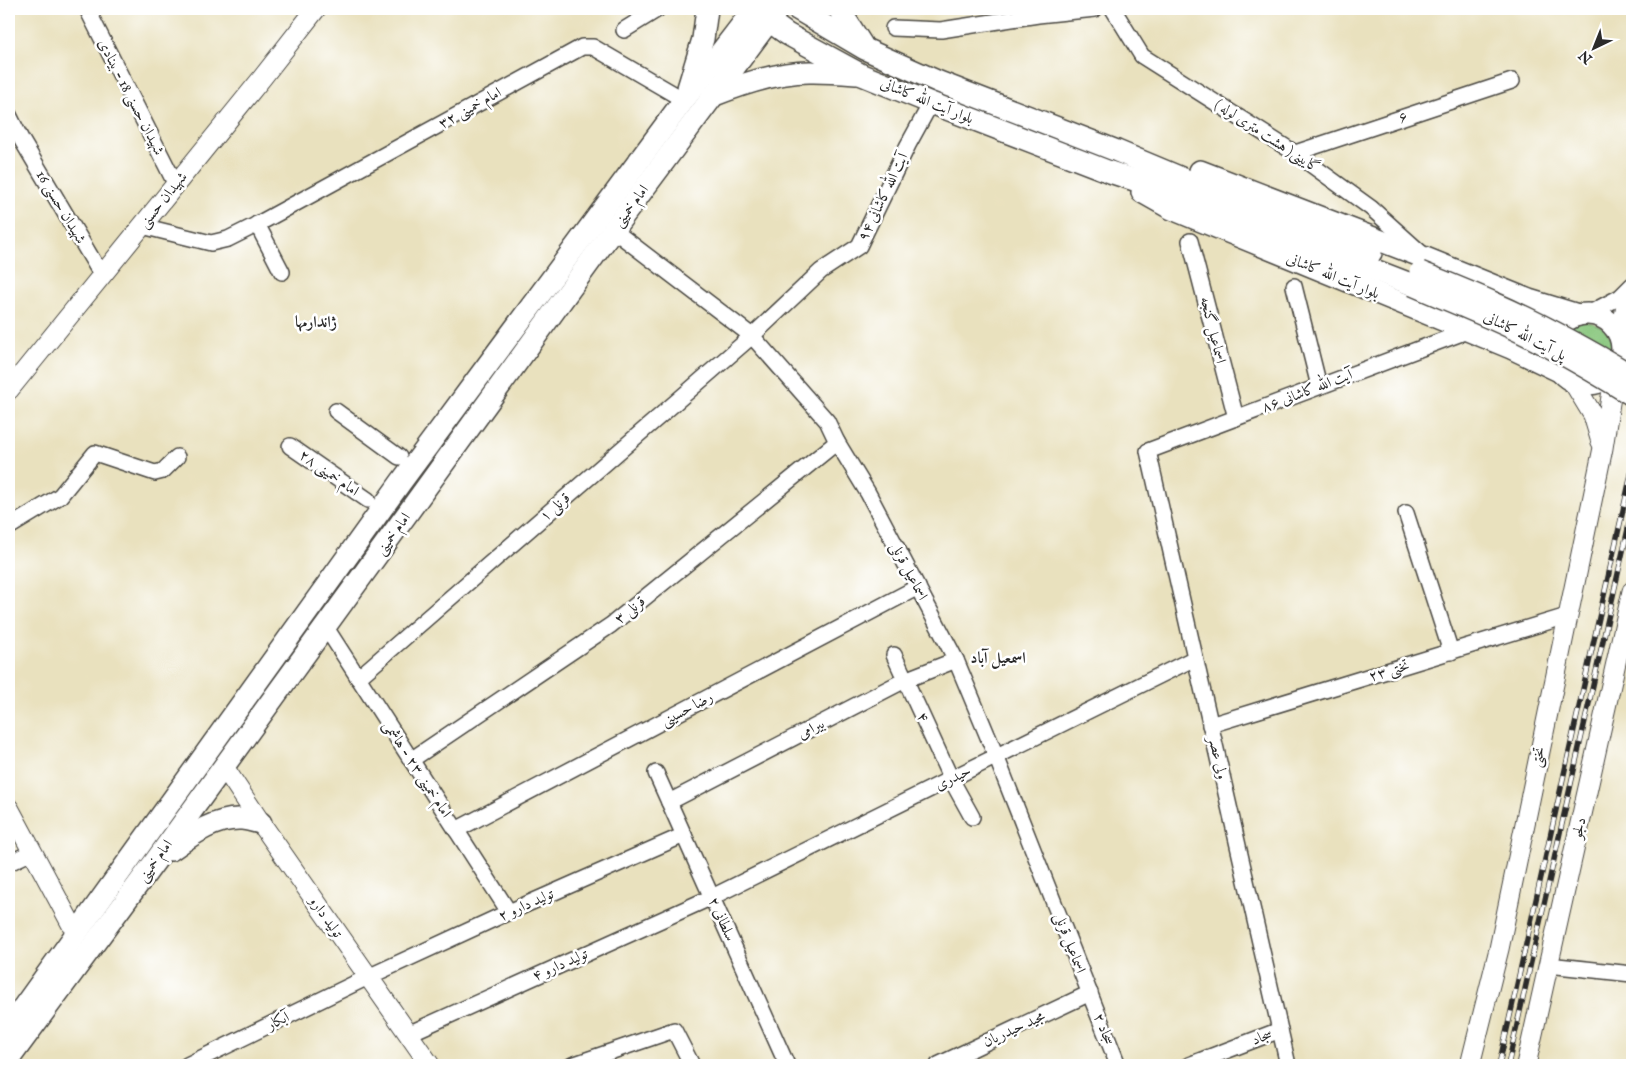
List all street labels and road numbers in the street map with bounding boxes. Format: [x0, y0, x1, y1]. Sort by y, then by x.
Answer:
street label: شهیدان حسنی 18 - بینادی [93, 36, 168, 159]
street label: بلوار آیت الله کاشانی [878, 71, 978, 128]
street label: امام خمینی ۳۲ [435, 83, 506, 136]
street label: گایینی( هشت متری لوله ) [1210, 95, 1323, 178]
street label: ۶ [1396, 107, 1410, 127]
street label: آیت الله کاشانی ۹۴ [851, 147, 913, 244]
street label: شهیدان حسنی 16 [31, 167, 90, 248]
street label: شهیدان حسنی [134, 168, 192, 233]
street label: امام خمینی [609, 181, 655, 233]
street label: بلوار آیت الله کاشانی [1284, 246, 1384, 303]
street label: اسماعیل گنجه [1195, 295, 1230, 366]
street label: پل آیت الله کاشانی [1480, 304, 1572, 366]
street label: آیت الله کاشانی ۸۶ [1258, 362, 1357, 417]
street label: امام خمینی ۲۸ [294, 445, 363, 503]
street label: قرنلی ۱ [536, 489, 575, 526]
street label: امام خمینی [371, 509, 417, 561]
street label: اسماعیل قرنلی [885, 539, 932, 604]
street label: قرنلی ۳ [611, 592, 650, 629]
street label: تختی ۲۳ [1366, 656, 1412, 687]
street label: رضا حسینی [658, 687, 717, 731]
street label: ۴ [913, 709, 934, 725]
street label: بیرامی [795, 714, 828, 744]
street label: امام خمینی ۲۳ - هاشمی [376, 717, 455, 823]
street label: ولی عصر [1203, 733, 1232, 781]
street label: تختی [1527, 745, 1550, 769]
street label: حیدری [932, 761, 974, 795]
street label: دلجو [1567, 815, 1591, 843]
street label: امام خمینی [133, 836, 179, 888]
street label: تولید دارو ۲ [495, 884, 557, 926]
street label: تولید دارو [304, 891, 347, 942]
street label: ۲ سلطانی [704, 894, 740, 944]
street label: اسماعیل قرنلی [1049, 910, 1090, 976]
street label: تولید دارو ۴ [529, 944, 591, 986]
street label: مجید حیدریان [980, 1006, 1048, 1052]
street label: آبکار [262, 1007, 294, 1035]
street label: سجاد ۲ [1089, 1010, 1119, 1048]
street label: سجاد [1249, 1024, 1275, 1050]

